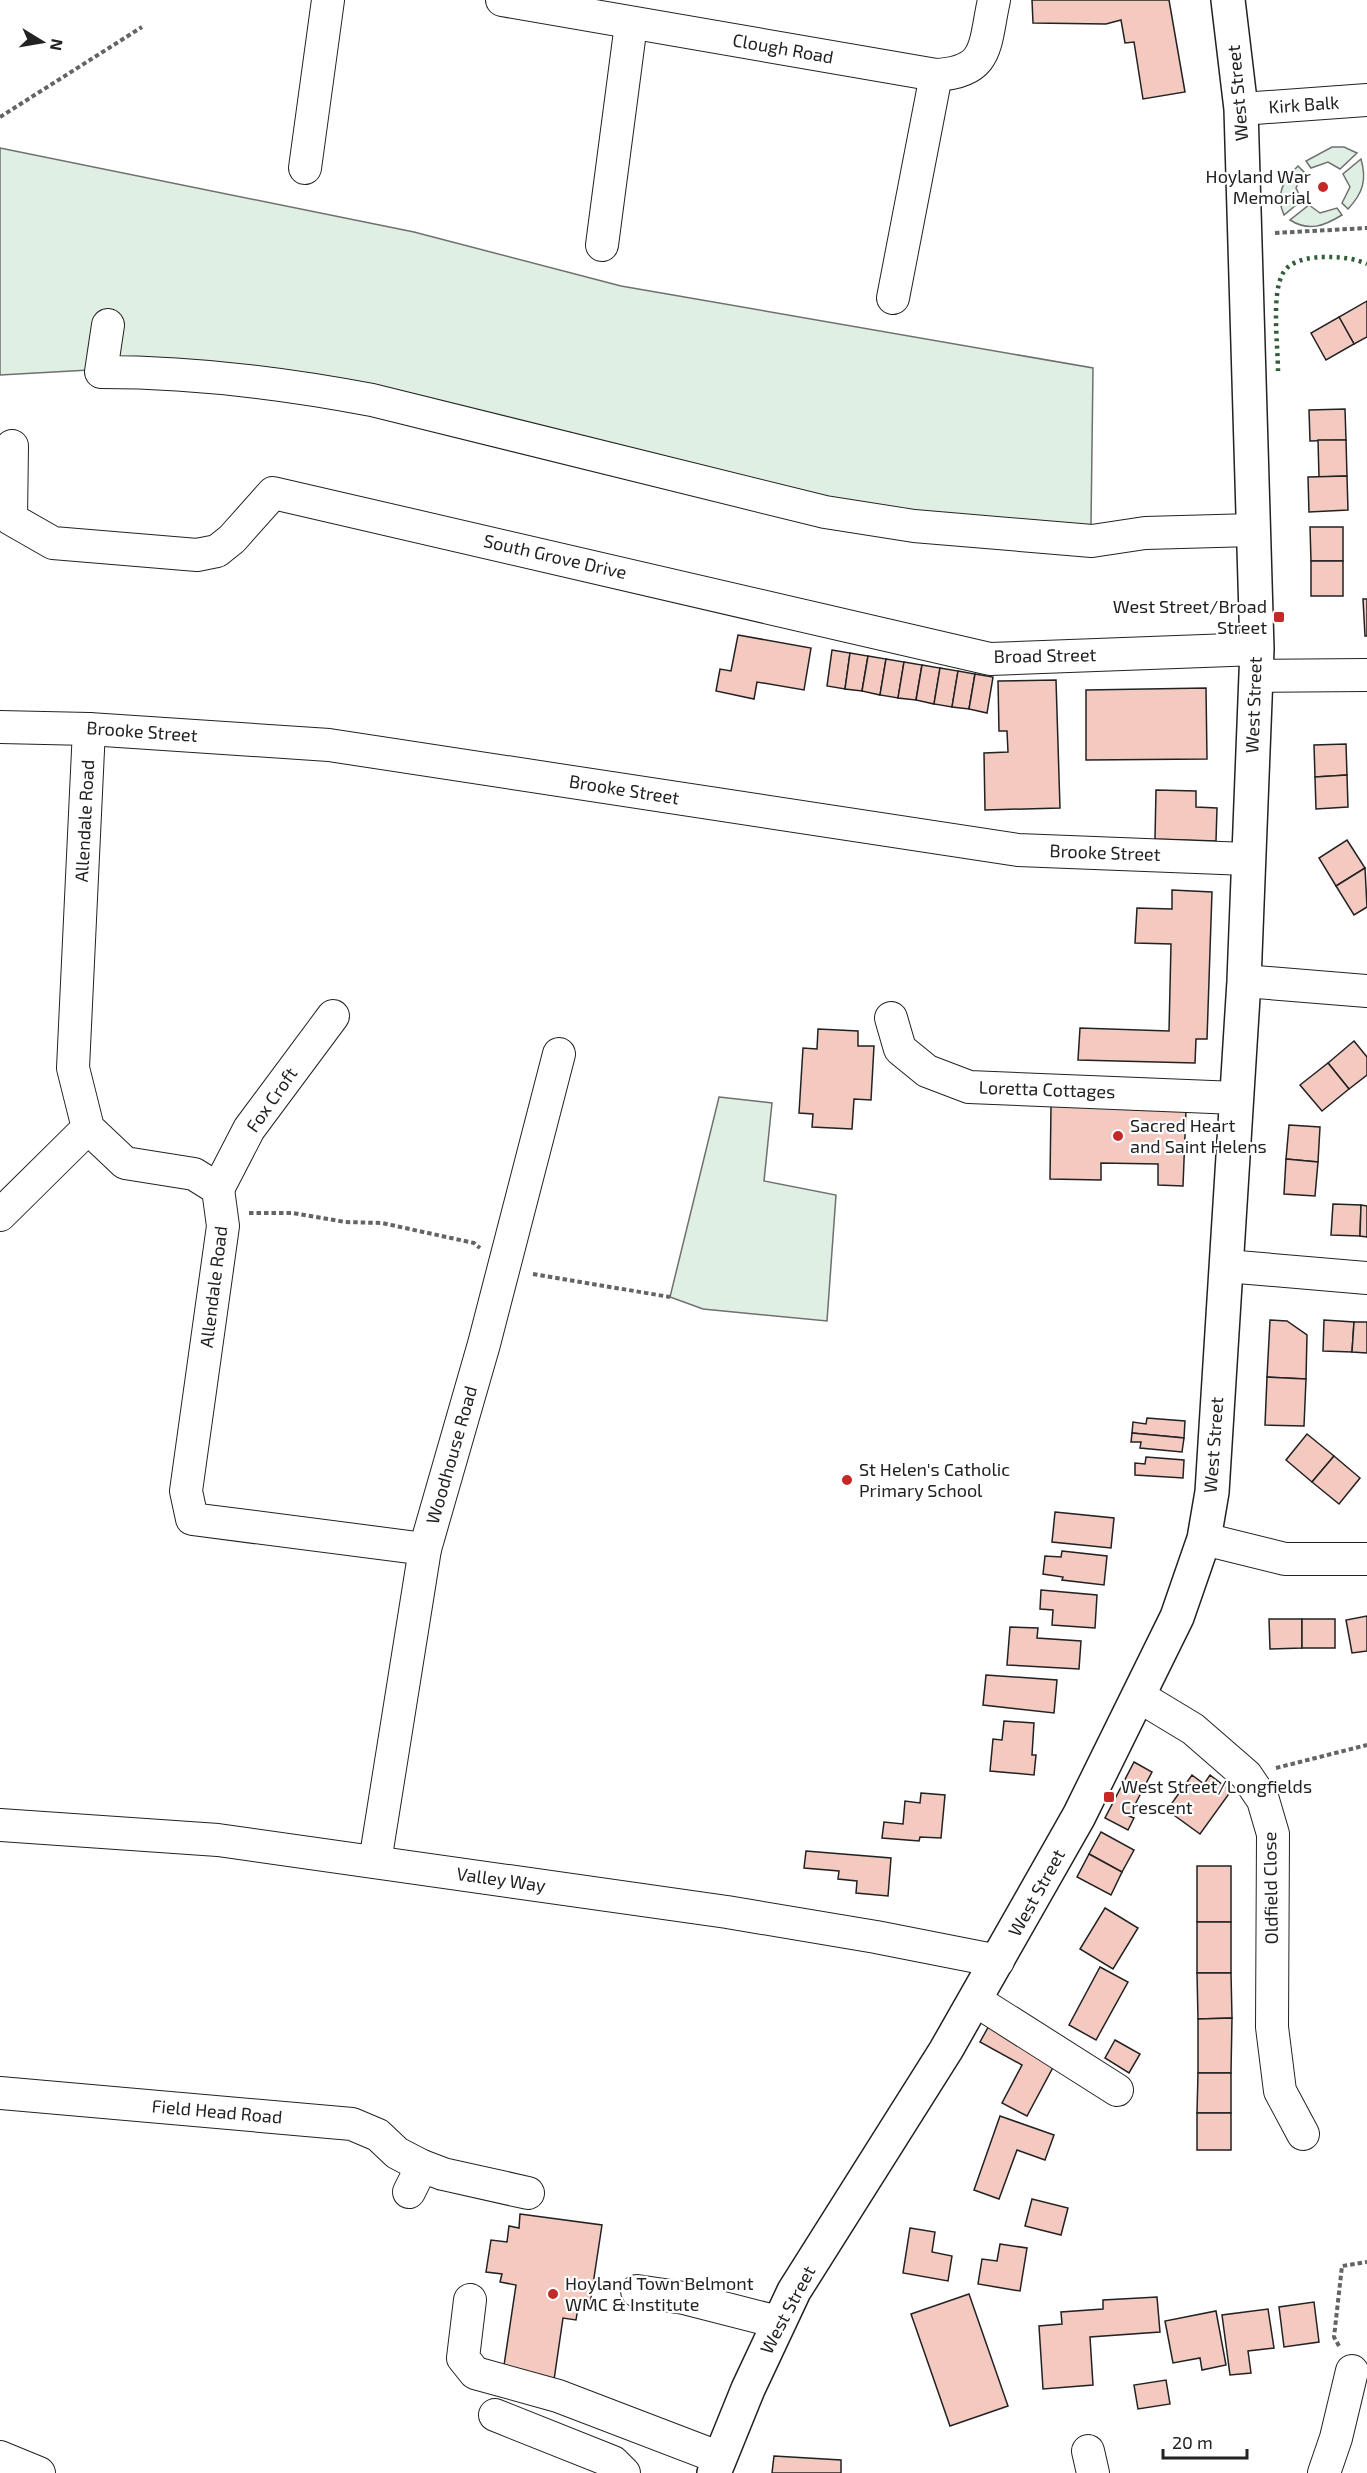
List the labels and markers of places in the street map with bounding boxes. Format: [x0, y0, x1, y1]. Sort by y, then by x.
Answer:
place label: Hoyland War Memorial [1206, 165, 1312, 208]
marker: Hoyland War Memorial [1316, 180, 1330, 194]
place label: West Street/Broad Street [1113, 595, 1267, 638]
marker: West Street/Broad Street [1272, 610, 1286, 624]
place label: Sacred Heart and Saint Helens [1130, 1114, 1267, 1157]
marker: Sacred Heart and Saint Helens [1111, 1129, 1125, 1143]
place label: St Helen's Catholic Primary School [859, 1458, 1010, 1501]
marker: St Helen's Catholic Primary School [840, 1473, 854, 1487]
place label: West Street/Longfields Crescent [1121, 1775, 1312, 1818]
marker: West Street/Longfields Crescent [1102, 1790, 1116, 1804]
place label: Hoyland Town Belmont WMC & Institute [565, 2272, 754, 2315]
marker: Hoyland Town Belmont WMC & Institute [546, 2287, 560, 2301]

